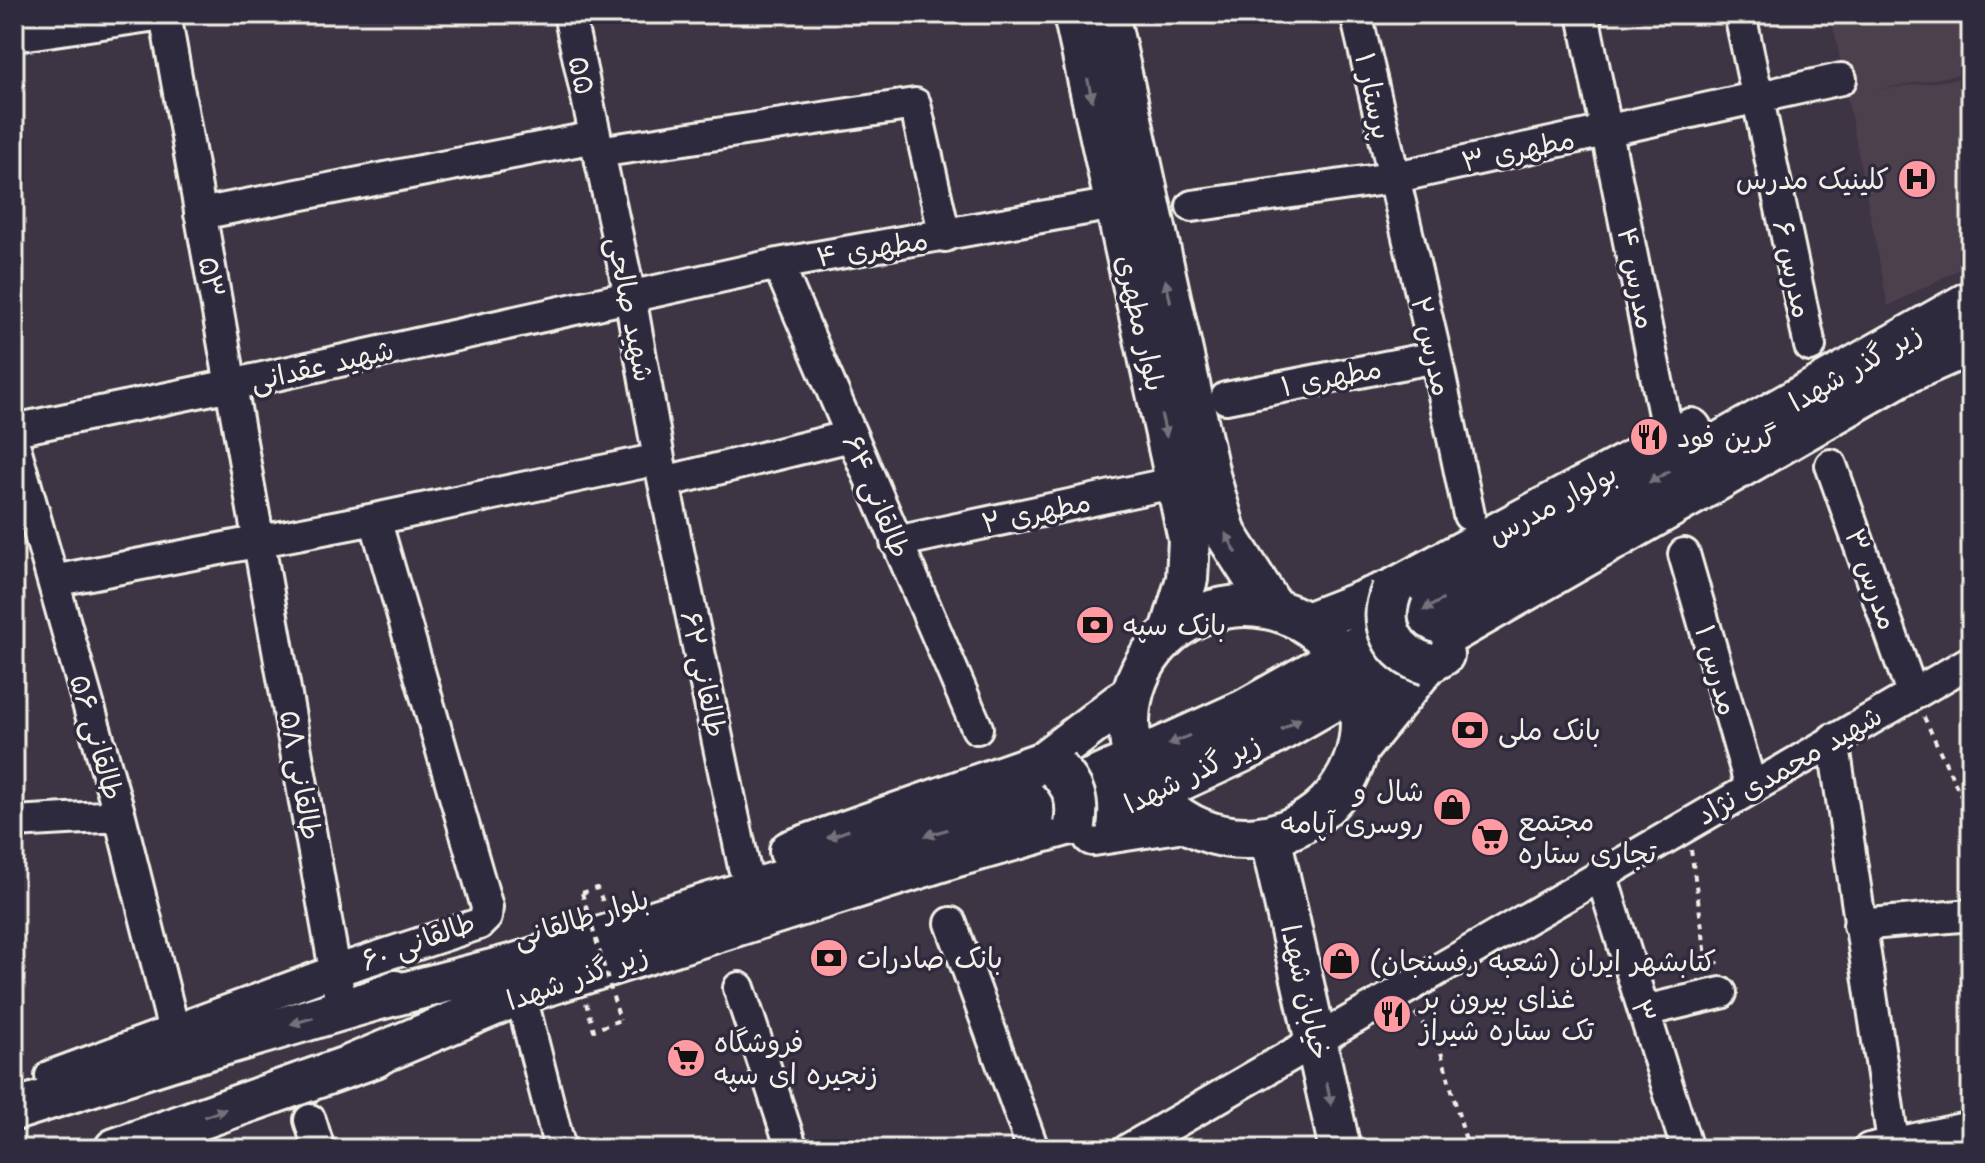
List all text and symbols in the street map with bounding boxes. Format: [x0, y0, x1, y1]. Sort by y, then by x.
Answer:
street label: پرستار ۱ [1346, 49, 1402, 143]
street label: ۵۵ [559, 52, 605, 98]
one-way arrow [1084, 78, 1097, 103]
street label: مطهری ۳ [1458, 119, 1578, 181]
hospital icon: کلینیک مدرس [1896, 158, 1938, 200]
place label: کلینیک مدرس [1736, 160, 1889, 198]
street label: مدرس ۶ [1764, 217, 1822, 321]
street label: مطهری ۴ [813, 220, 931, 276]
street label: مدرس ۴ [1608, 224, 1666, 332]
street label: شهید صالحی [598, 233, 664, 385]
street label: بلوار مطهری [1107, 251, 1175, 395]
street label: ۵۳ [190, 253, 234, 301]
one-way arrow [1161, 278, 1174, 303]
street label: مدرس ۲ [1402, 292, 1462, 400]
street label: زیر گذر شهدا [1782, 314, 1928, 420]
street label: شهید عقدانی [247, 330, 397, 400]
street label: مطهری ۱ [1277, 349, 1385, 405]
one-way arrow [1158, 414, 1171, 439]
restaurant icon: گرین فود [1628, 416, 1670, 458]
place label: گرین فود [1677, 418, 1777, 456]
street label: طالقانی ۶۴ [834, 428, 920, 564]
street label: بولوار مدرس [1481, 454, 1623, 554]
one-way arrow [1648, 471, 1671, 484]
street label: مطهری ۲ [978, 482, 1094, 542]
street label: مدرس ۳ [1836, 523, 1908, 635]
one-way arrow [1225, 531, 1238, 554]
one-way arrow [1421, 598, 1444, 611]
bank icon: بانک سپه [1074, 604, 1116, 646]
place label: بانک سپه [1123, 606, 1226, 644]
street label: طالقانی ۶۲ [672, 607, 736, 741]
street label: مدرس ۱ [1686, 620, 1748, 720]
street label: طالقانی ۵۶ [61, 670, 133, 804]
street label: شهید محمدی نژاد [1689, 696, 1889, 834]
street label: طالقانی ۵۸ [271, 707, 331, 843]
bank icon: بانک ملی [1449, 709, 1491, 751]
place label: بانک ملی [1498, 711, 1601, 749]
one-way arrow [1280, 717, 1303, 731]
street label: زیر گذر شهدا [1118, 724, 1266, 822]
one-way arrow [1167, 733, 1191, 747]
place label: شال و روسری آپامه [1281, 772, 1424, 842]
shop icon: شال و روسری آپامه [1431, 786, 1473, 828]
place label: مجتمع تجاری ستاره [1518, 802, 1657, 872]
supermarket icon: مجتمع تجاری ستاره [1469, 816, 1511, 858]
one-way arrow [924, 827, 948, 839]
one-way arrow [825, 829, 849, 841]
street label: بلوار طالقانی [508, 879, 654, 957]
street label: طالقانی ۶۰ [356, 903, 480, 979]
street label: خیابان شهدا [1272, 921, 1340, 1063]
street label: زیر گذر شهدا [501, 935, 653, 1019]
bank icon: بانک صادرات [808, 937, 850, 979]
place label: بانک صادرات [857, 939, 1003, 977]
shop icon: کتابشهر ایران (شعبه رفسنجان) [1320, 940, 1362, 982]
place label: کتابشهر ایران (شعبه رفسنجان) [1369, 942, 1716, 980]
place label: غذای بیرون بر تک ستاره شیراز [1418, 979, 1595, 1049]
restaurant icon: غذای بیرون بر تک ستاره شیراز [1371, 993, 1413, 1035]
street label: ۳ [1622, 994, 1666, 1028]
one-way arrow [290, 1016, 315, 1028]
place label: فروشگاه زنجیره ای سپه [714, 1023, 878, 1093]
supermarket icon: فروشگاه زنجیره ای سپه [665, 1037, 707, 1079]
one-way arrow [1323, 1082, 1335, 1107]
one-way arrow [203, 1107, 227, 1119]

